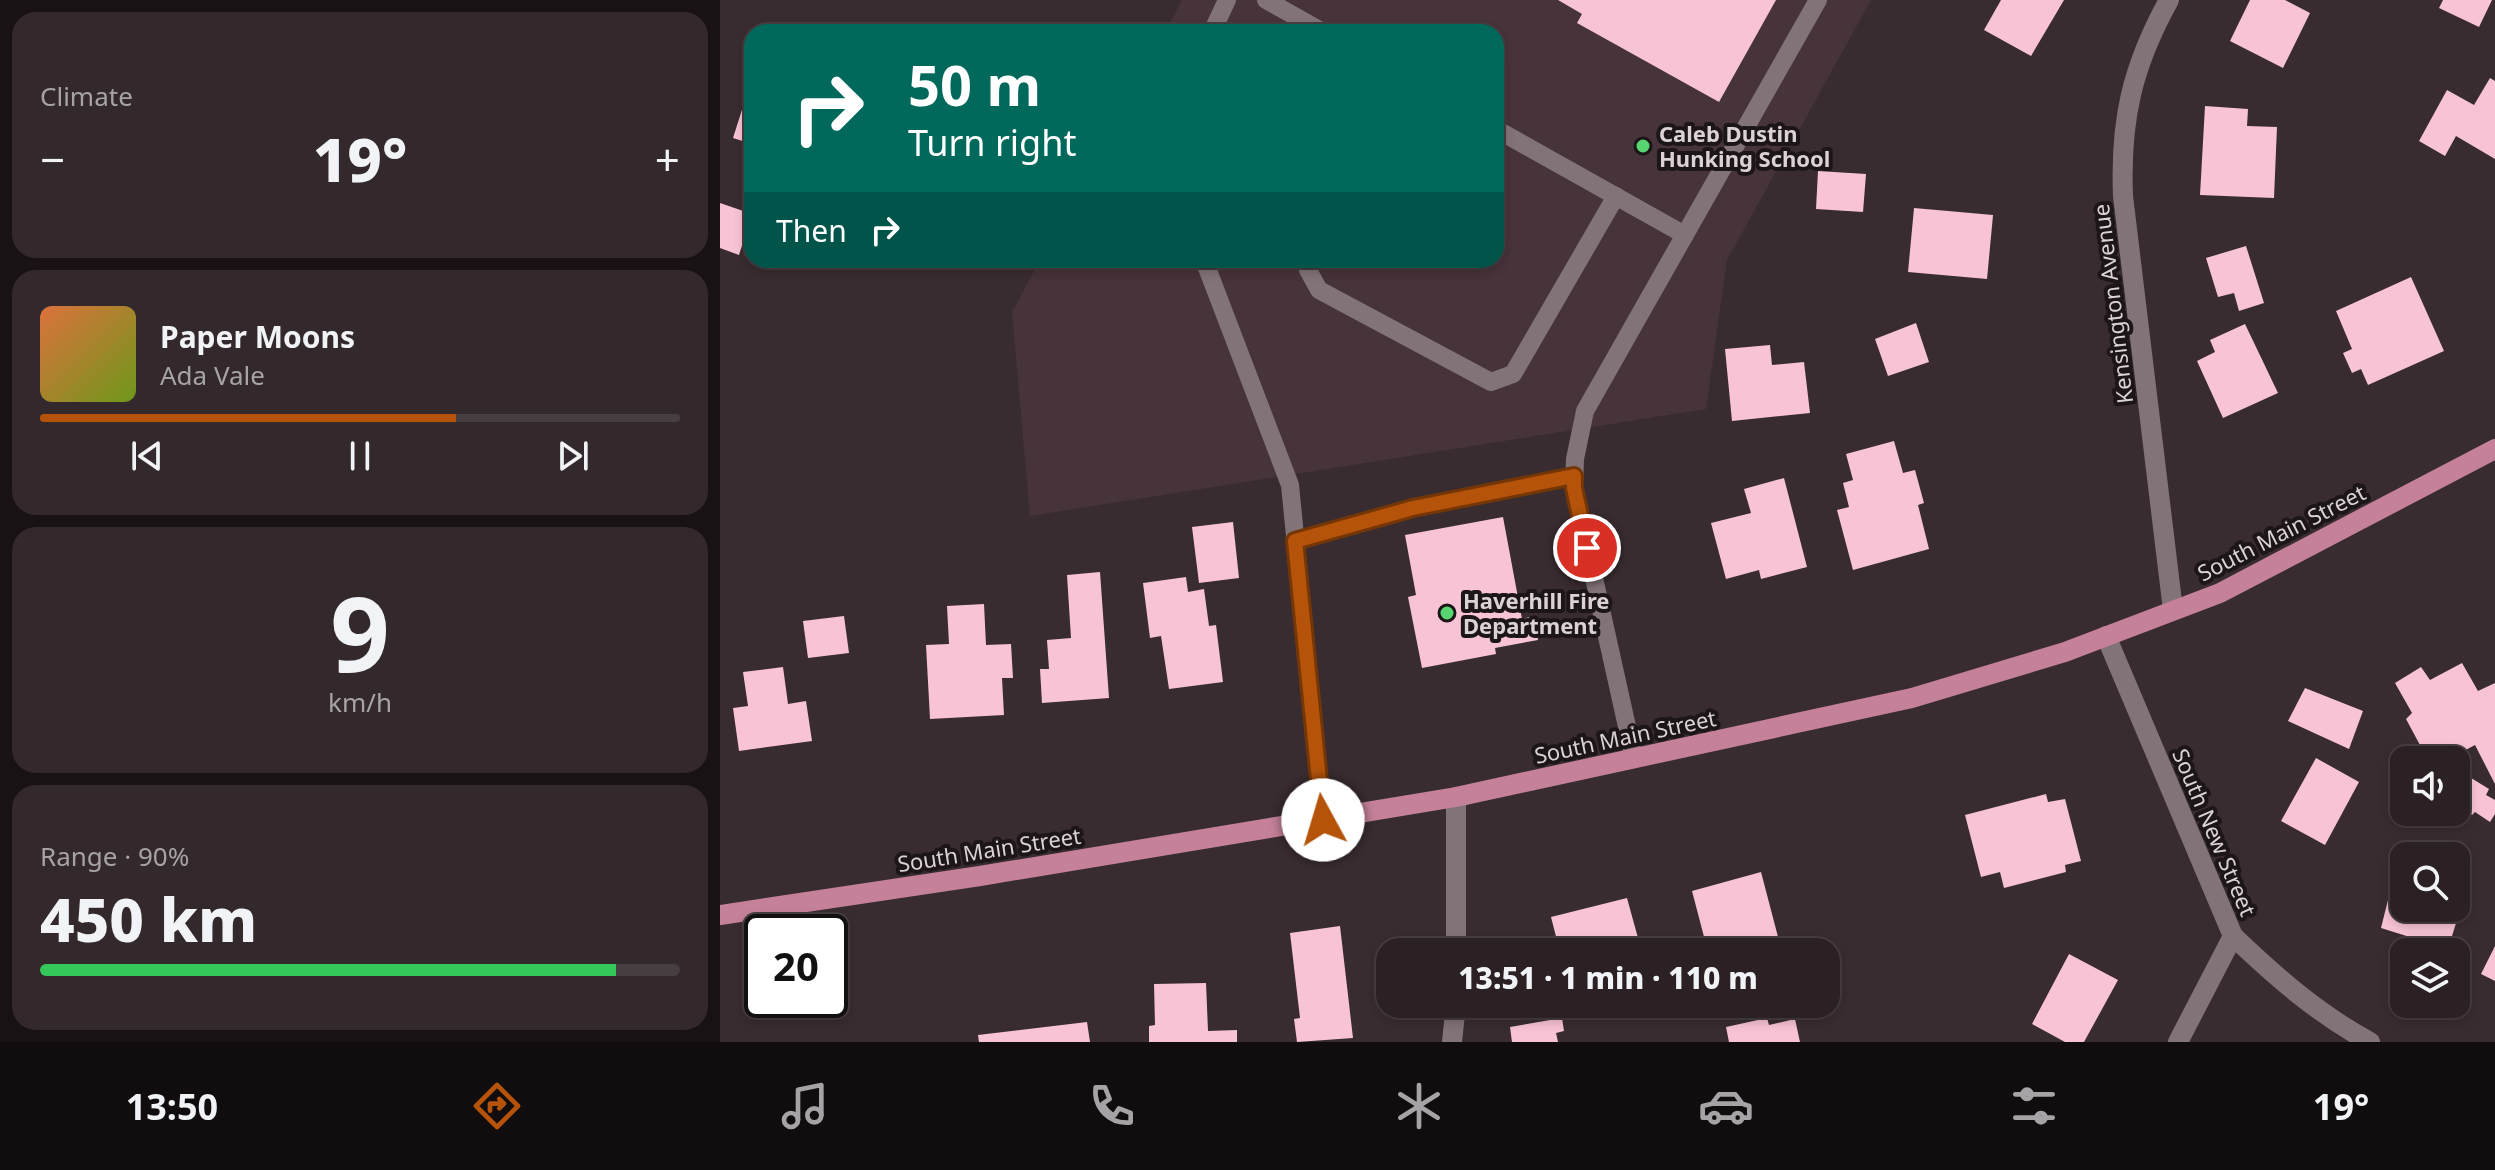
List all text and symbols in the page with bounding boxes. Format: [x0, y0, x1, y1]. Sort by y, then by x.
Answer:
text: 50 m [908, 46, 1041, 122]
icon: right [776, 56, 880, 160]
text: Climate [40, 78, 133, 114]
text: 19° [313, 118, 407, 200]
text: Turn right [908, 118, 1076, 167]
place label: Caleb Dustin Hunking School [1659, 118, 1830, 173]
text: − [40, 129, 65, 189]
text: + [655, 129, 680, 189]
marker: Caleb Dustin Hunking School [1634, 137, 1652, 155]
street label: Kensington Avenue [2085, 203, 2139, 405]
icon: right [863, 208, 907, 252]
text: Then [776, 210, 847, 251]
text: Paper Moons [160, 316, 355, 357]
text: Ada Vale [160, 357, 265, 393]
icon: previous [125, 434, 169, 478]
icon: pause [338, 434, 382, 478]
icon: next [551, 434, 595, 478]
street label: South Main Street [2192, 477, 2370, 587]
pin [1553, 514, 1621, 582]
icon: arrive [1565, 526, 1609, 570]
text: 9 [330, 561, 390, 702]
place label: Haverhill Fire Department [1463, 585, 1609, 640]
marker: Haverhill Fire Department [1438, 604, 1456, 622]
text: km/h [328, 684, 392, 720]
street label: South Main Street [1531, 702, 1719, 770]
street label: South New Street [2166, 744, 2264, 920]
map controls [2390, 746, 2470, 1018]
button: sound [2390, 746, 2470, 826]
position arrow [1281, 778, 1365, 862]
street label: South Main Street [895, 820, 1083, 878]
text: Range · 90% [40, 838, 189, 874]
button: search [2390, 842, 2470, 922]
text: 450 km [40, 878, 257, 960]
speed limit sign: 20 [744, 914, 848, 1018]
button: layers [2390, 938, 2470, 1018]
text: 13:51 · 1 min · 110 m [1458, 957, 1758, 998]
icon: directions [469, 1078, 525, 1134]
icon: music [777, 1078, 833, 1134]
icon: phone [1084, 1078, 1140, 1134]
icon: climate [1391, 1078, 1447, 1134]
icon: car [1698, 1078, 1754, 1134]
icon: filters [2006, 1078, 2062, 1134]
text: 13:50 [126, 1082, 218, 1131]
text: 19° [2313, 1082, 2369, 1131]

